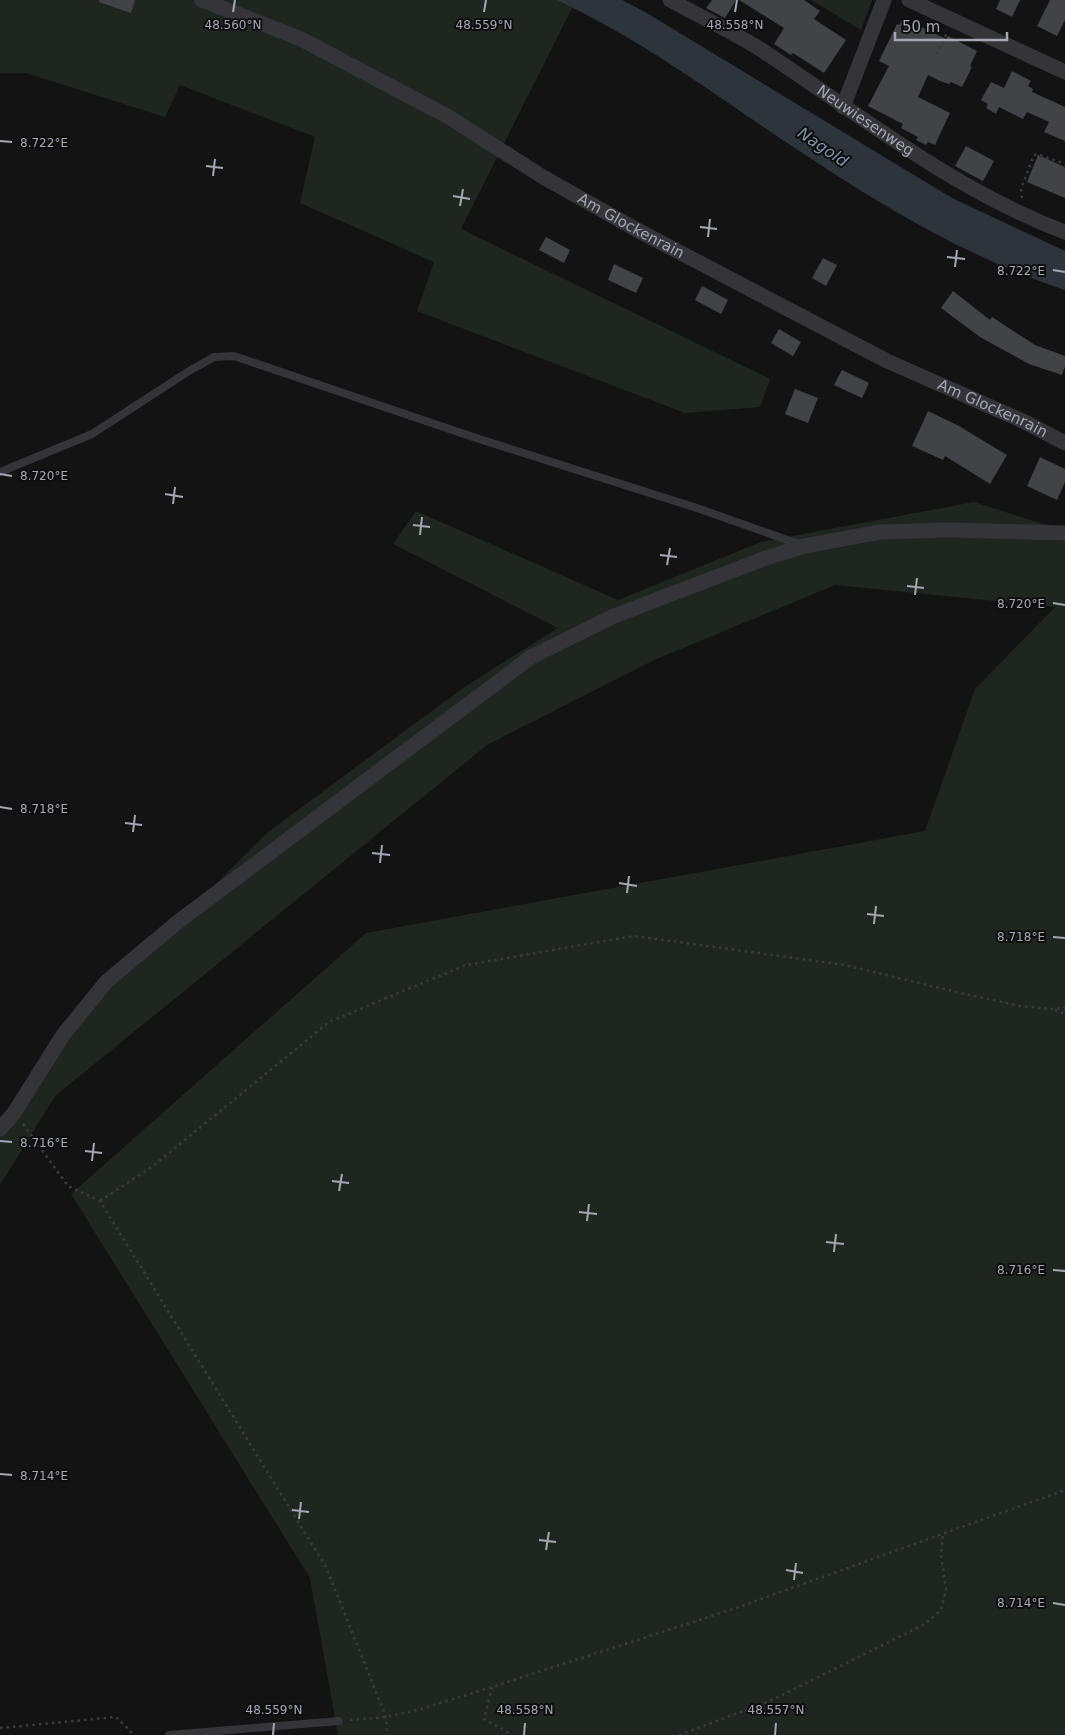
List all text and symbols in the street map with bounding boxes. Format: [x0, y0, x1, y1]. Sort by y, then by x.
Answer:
scale bar [895, 10, 1008, 42]
text: 48.560°N [205, 18, 261, 32]
text: 48.559°N [456, 18, 512, 32]
text: 48.558°N [707, 18, 763, 32]
text: 50 m [902, 18, 940, 36]
street label: Neuwiesenweg [813, 81, 917, 160]
water label: Nagold [794, 123, 852, 171]
text: 8.722°E [20, 136, 68, 150]
street label: Am Glockenrain [575, 189, 688, 262]
text: 8.722°E [997, 264, 1045, 278]
street label: Am Glockenrain [935, 375, 1051, 441]
text: 8.720°E [20, 469, 68, 483]
text: 8.720°E [997, 597, 1045, 611]
text: 8.718°E [20, 802, 68, 816]
text: 8.718°E [997, 930, 1045, 944]
text: 8.716°E [20, 1136, 68, 1150]
text: 8.716°E [997, 1263, 1045, 1277]
text: 8.714°E [20, 1469, 68, 1483]
text: 8.714°E [997, 1596, 1045, 1610]
text: 48.559°N [246, 1703, 302, 1717]
text: 48.558°N [497, 1703, 553, 1717]
text: 48.557°N [748, 1703, 804, 1717]

